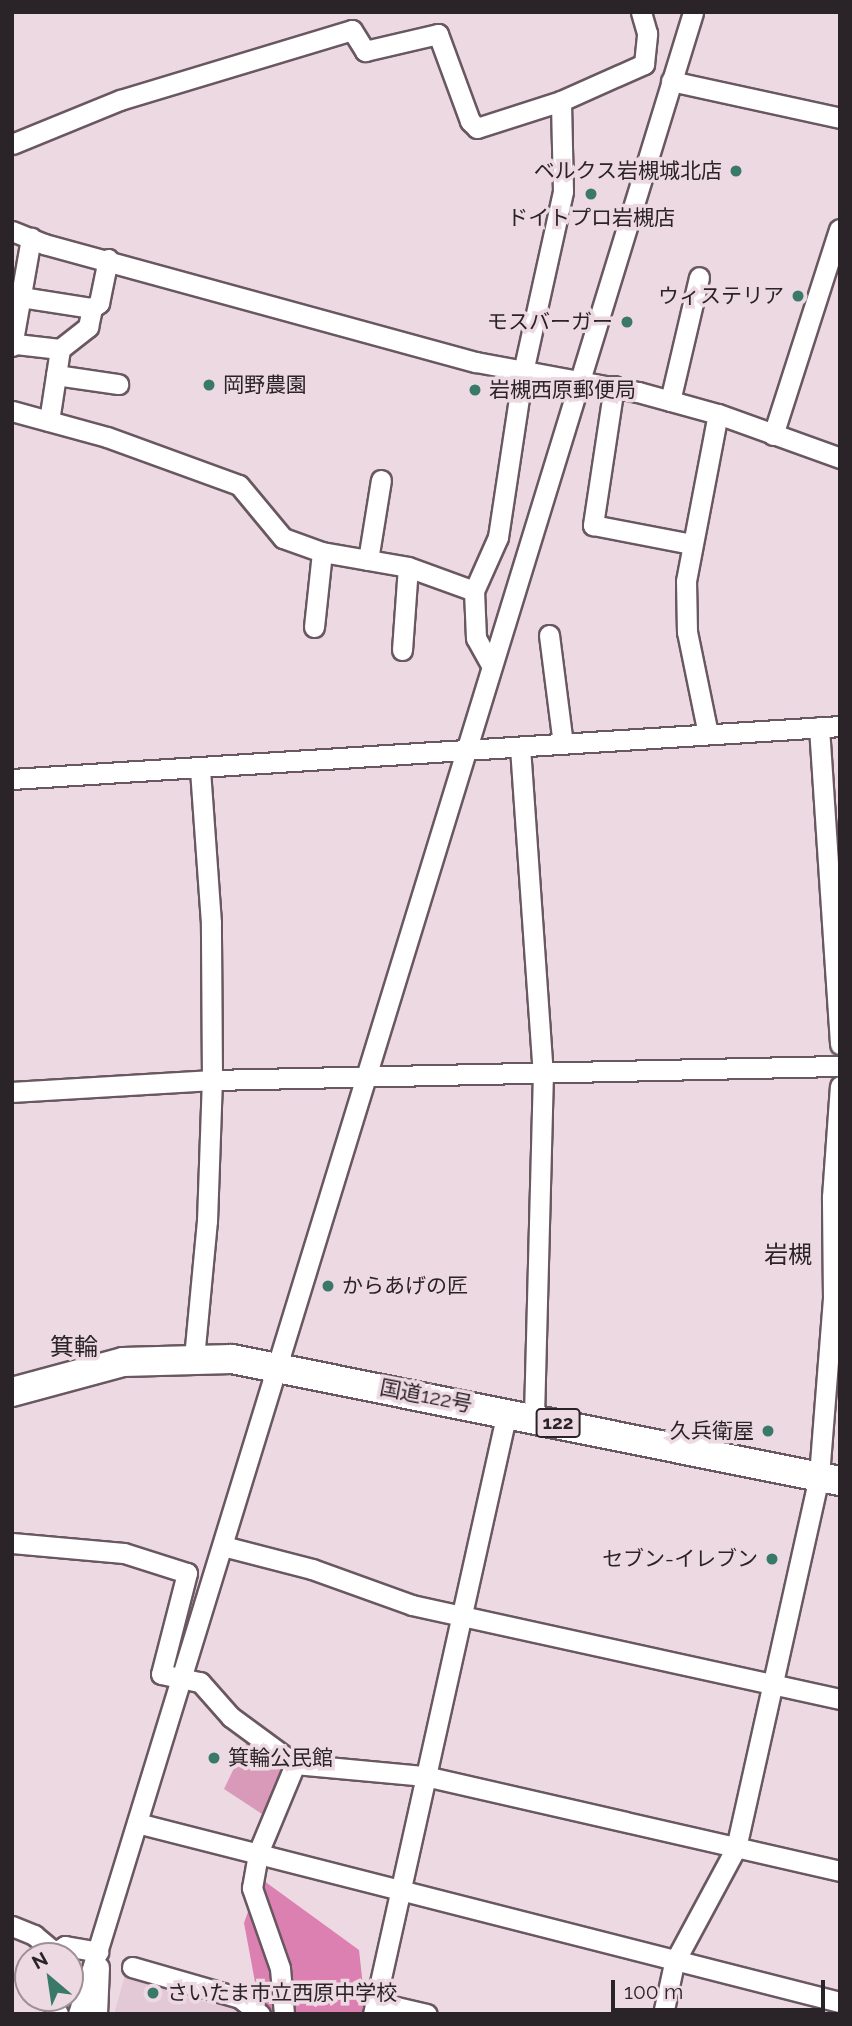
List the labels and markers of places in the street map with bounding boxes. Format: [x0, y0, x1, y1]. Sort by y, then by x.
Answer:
place label: ベルクス岩槻城北店 [533, 158, 722, 184]
marker: ベルクス岩槻城北店 [728, 163, 744, 179]
marker: ドイトプロ岩槻店 [583, 186, 599, 202]
place label: ドイトプロ岩槻店 [507, 205, 675, 231]
place label: ウィステリア [658, 283, 784, 309]
marker: ウィステリア [790, 288, 806, 304]
place label: モスバーガー [487, 309, 613, 335]
marker: モスバーガー [619, 314, 635, 330]
place label: 岡野農園 [223, 372, 307, 398]
marker: 岡野農園 [201, 377, 217, 393]
place label: 岩槻西原郵便局 [489, 377, 636, 403]
marker: 岩槻西原郵便局 [467, 382, 483, 398]
place label: からあげの匠 [342, 1273, 468, 1299]
marker: からあげの匠 [320, 1278, 336, 1294]
place label: 久兵衛屋 [670, 1418, 754, 1444]
marker: 久兵衛屋 [760, 1423, 776, 1439]
place label: セブン-イレブン [602, 1546, 758, 1572]
marker: セブン-イレブン [764, 1551, 780, 1567]
place label: 箕輪公民館 [228, 1745, 333, 1771]
marker: 箕輪公民館 [206, 1750, 222, 1766]
place label: さいたま市立西原中学校 [167, 1980, 398, 2006]
marker: さいたま市立西原中学校 [145, 1985, 161, 2001]

